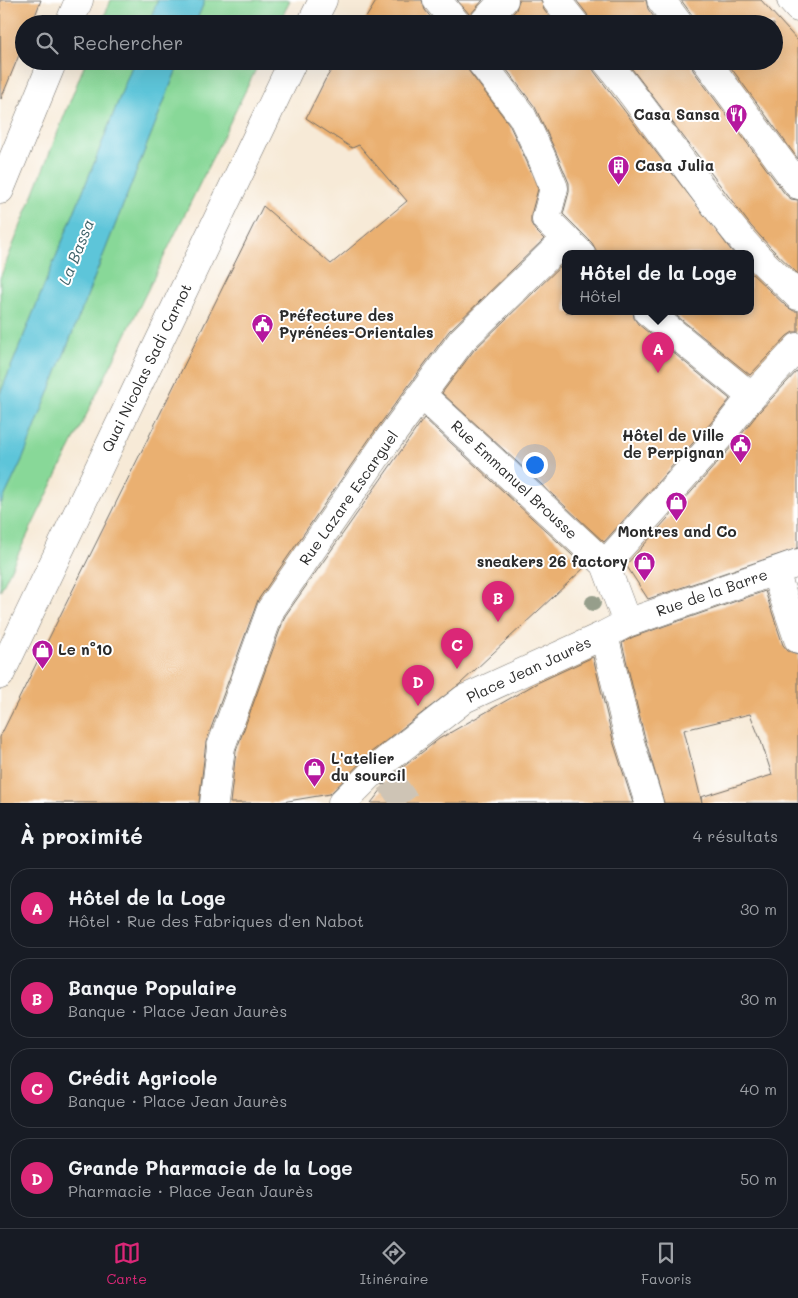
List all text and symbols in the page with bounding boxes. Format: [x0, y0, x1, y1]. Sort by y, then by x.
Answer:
search box [15, 15, 783, 70]
icon: search [33, 29, 61, 57]
text: Rechercher [73, 30, 183, 55]
restaurant icon: Casa Sansa [724, 103, 748, 134]
place label: Casa Sansa [634, 104, 720, 124]
building icon: Casa Julia [607, 154, 631, 185]
place label: Casa Julia [635, 155, 714, 175]
water label: La Bassa [53, 216, 98, 288]
popup [562, 250, 754, 315]
text: Hôtel de la Loge [579, 260, 737, 285]
street label: Quai Nicolas Sadi Carnot [96, 280, 196, 455]
text: Hôtel [579, 285, 621, 306]
place label: Préfecture des Pyrénées-Orientales [279, 305, 434, 342]
public building icon: Préfecture des Pyrénées-Orientales [251, 313, 275, 344]
pin: A [642, 332, 674, 373]
street label: Rue Emmanuel Brousse [447, 415, 582, 543]
place label: Hôtel de Ville de Perpignan [622, 425, 724, 462]
street label: Rue Lazare Escarguel [294, 426, 402, 569]
public building icon: Hôtel de Ville de Perpignan [728, 433, 752, 464]
your location [522, 452, 548, 478]
shop icon: Montres and Co [665, 491, 689, 522]
place label: Montres and Co [617, 521, 737, 541]
shop icon: sneakers 26 factory [632, 550, 656, 581]
place label: sneakers 26 factory [477, 551, 628, 571]
street label: Rue de la Barre [653, 564, 770, 620]
pin: B [482, 581, 514, 622]
pin: C [441, 628, 473, 669]
street label: Place Jean Jaurès [463, 631, 594, 707]
shop icon: Le n°10 [30, 638, 54, 669]
place label: Le n°10 [58, 639, 112, 659]
pin: D [402, 665, 434, 706]
place label: L'atelier du sourcil [331, 748, 406, 785]
shop icon: L'atelier du sourcil [303, 756, 327, 787]
text: À proximité [20, 822, 143, 849]
text: 4 résultats [693, 825, 778, 846]
text: Hôtel de la Loge [68, 885, 226, 910]
text: A [31, 898, 43, 919]
text: 30 m [740, 898, 777, 919]
text: Hôtel · Rue des Fabriques d'en Nabot [68, 910, 364, 931]
text: Banque Populaire [68, 975, 237, 1000]
text: B [32, 988, 42, 1009]
text: 30 m [740, 988, 777, 1009]
text: Banque · Place Jean Jaurès [68, 1000, 287, 1021]
text: Crédit Agricole [68, 1065, 217, 1090]
text: C [31, 1078, 43, 1099]
text: 40 m [740, 1078, 777, 1099]
text: Banque · Place Jean Jaurès [68, 1090, 287, 1111]
text: Grande Pharmacie de la Loge [68, 1155, 353, 1180]
text: D [31, 1168, 43, 1189]
text: 50 m [740, 1168, 777, 1189]
text: Pharmacie · Place Jean Jaurès [68, 1180, 313, 1201]
tab: Carte [106, 1239, 147, 1288]
tab: Itinéraire [360, 1239, 428, 1288]
tab: Favoris [641, 1239, 692, 1288]

